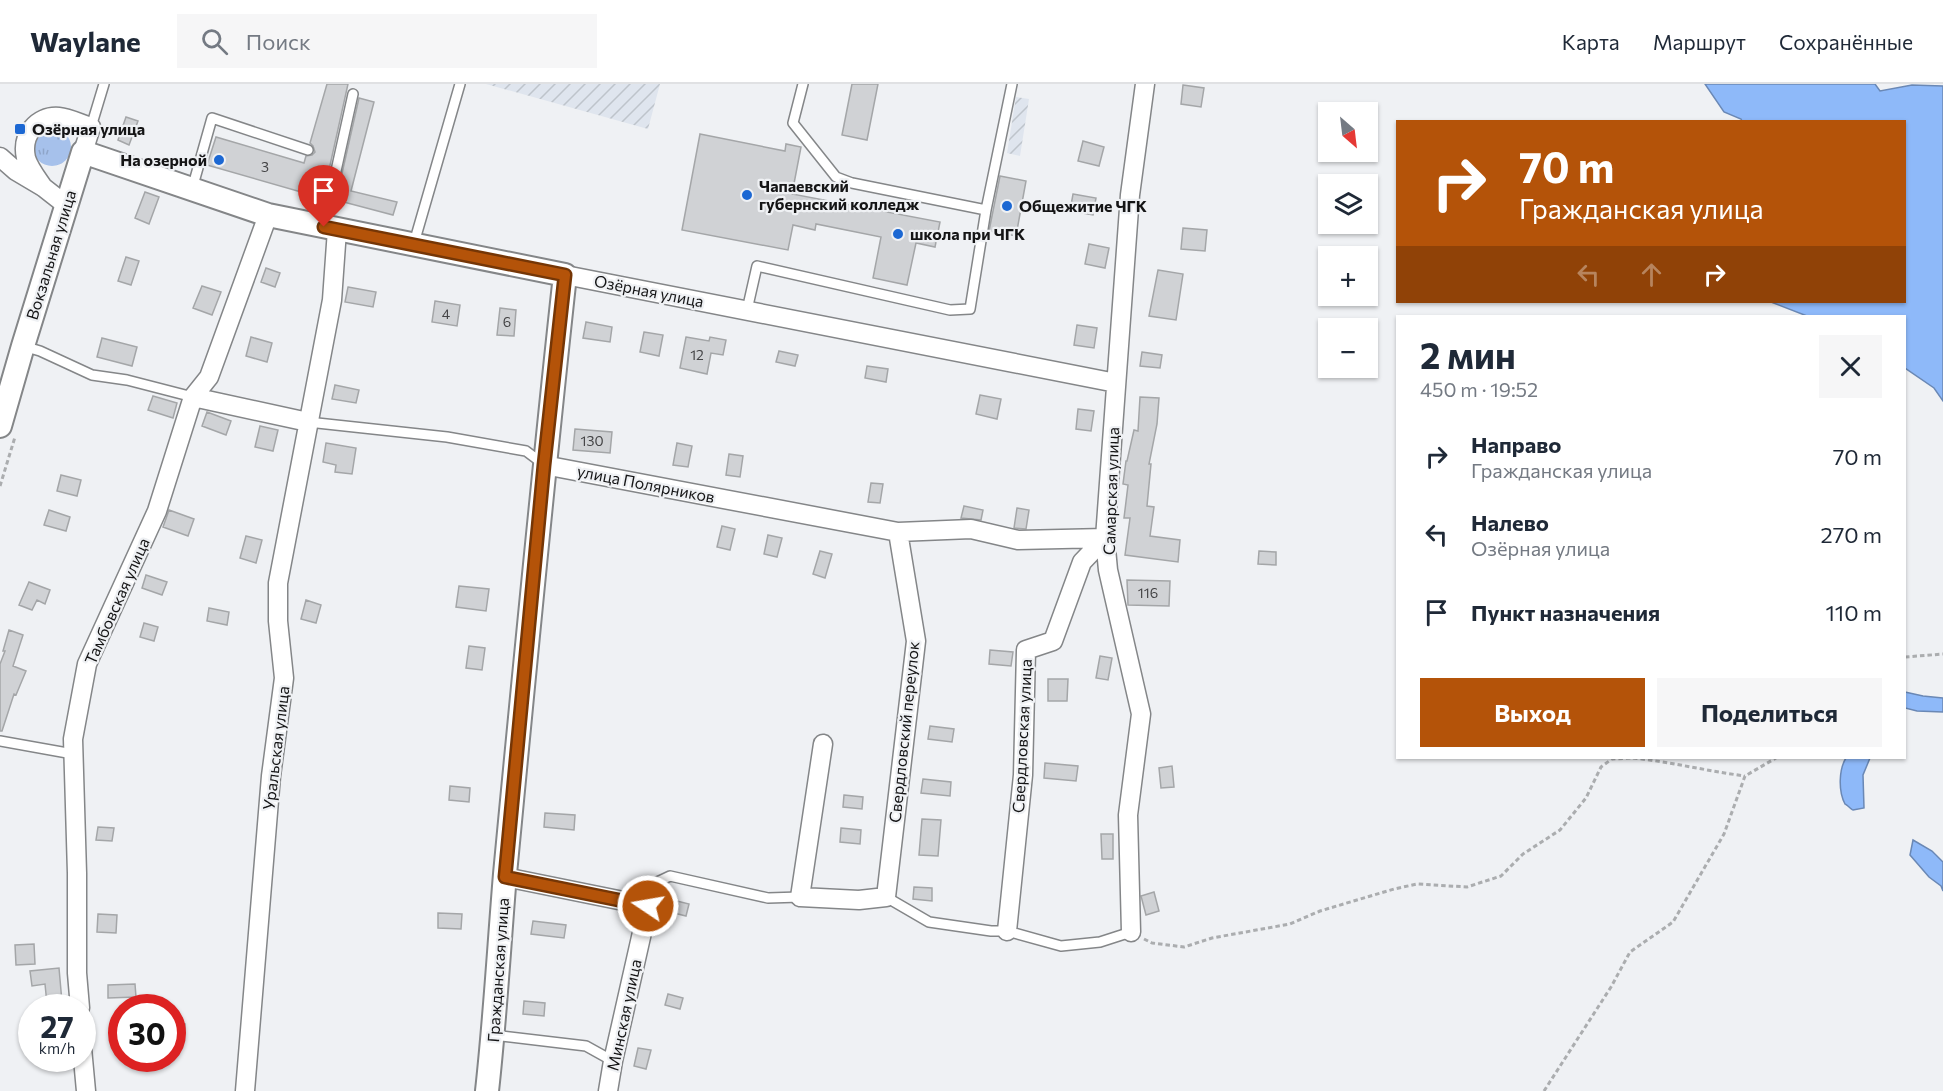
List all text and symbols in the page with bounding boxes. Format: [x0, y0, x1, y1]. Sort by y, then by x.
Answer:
search box [177, 14, 597, 68]
text: Waylane [30, 24, 141, 58]
icon: search [198, 25, 231, 58]
text: Поиск [246, 28, 311, 55]
text: Карта [1562, 29, 1620, 54]
text: Маршрут [1653, 29, 1746, 54]
text: Сохранённые [1779, 29, 1913, 54]
north arrow [1318, 102, 1378, 162]
map controls [1318, 102, 1378, 378]
place label: Озёрная улица [32, 119, 145, 138]
marker: Озёрная улица [13, 122, 27, 136]
text: 70 m [1519, 140, 1614, 192]
icon: right [1420, 144, 1498, 222]
place label: На озерной [120, 150, 207, 169]
marker: На озерной [212, 153, 226, 167]
house number: 3 [261, 158, 269, 175]
pin [298, 165, 349, 227]
icon: arrive [307, 174, 340, 207]
button: layers [1318, 174, 1378, 234]
place label: Чапаевский губернский колледж [759, 176, 920, 213]
street label: Вокзальная улица [22, 188, 79, 322]
marker: Чапаевский губернский колледж [740, 188, 754, 202]
text: Гражданская улица [1519, 192, 1763, 225]
place label: Общежитие ЧГК [1019, 196, 1147, 215]
marker: Общежитие ЧГК [1000, 199, 1014, 213]
place label: школа при ЧГК [910, 224, 1025, 243]
marker: школа при ЧГК [891, 227, 905, 241]
button: + [1318, 246, 1378, 306]
icon: left [1572, 258, 1605, 291]
icon: ahead [1635, 258, 1668, 291]
icon: right [1698, 258, 1731, 291]
street label: Озёрная улица [593, 271, 706, 310]
house number: 4 [442, 305, 451, 322]
house number: 6 [503, 313, 511, 330]
button: − [1318, 318, 1378, 378]
text: 2 мин [1420, 332, 1516, 376]
button: close [1819, 335, 1882, 398]
house number: 12 [690, 346, 704, 363]
text: 450 m · 19:52 [1420, 377, 1538, 401]
street label: Самарская улица [1099, 427, 1122, 555]
text: Направо [1471, 431, 1561, 458]
house number: 130 [580, 432, 604, 449]
icon: right [1420, 440, 1453, 473]
text: 70 m [1833, 443, 1882, 470]
text: Гражданская улица [1471, 458, 1652, 482]
street label: улица Полярников [576, 461, 716, 506]
text: Налево [1471, 509, 1549, 536]
icon: left [1420, 518, 1453, 551]
text: 270 m [1821, 521, 1882, 548]
street label: Тамбовская улица [80, 535, 153, 667]
text: Озёрная улица [1471, 536, 1610, 560]
house number: 116 [1138, 584, 1158, 601]
icon: arrive [1420, 596, 1453, 629]
text: Пункт назначения [1471, 599, 1660, 626]
text: 110 m [1825, 599, 1882, 626]
street label: Свердловский переулок [885, 640, 923, 824]
street label: Свердловская улица [1008, 658, 1035, 813]
button: Выход [1420, 678, 1645, 747]
button: Поделиться [1657, 678, 1882, 747]
street label: Уральская улица [258, 685, 293, 811]
position arrow [616, 874, 680, 938]
street label: Гражданская улица [483, 897, 512, 1043]
street label: Минская улица [602, 957, 645, 1072]
speed limit sign: 30 [108, 994, 186, 1072]
text: 27 [40, 1007, 74, 1044]
text: km/h [39, 1039, 75, 1057]

